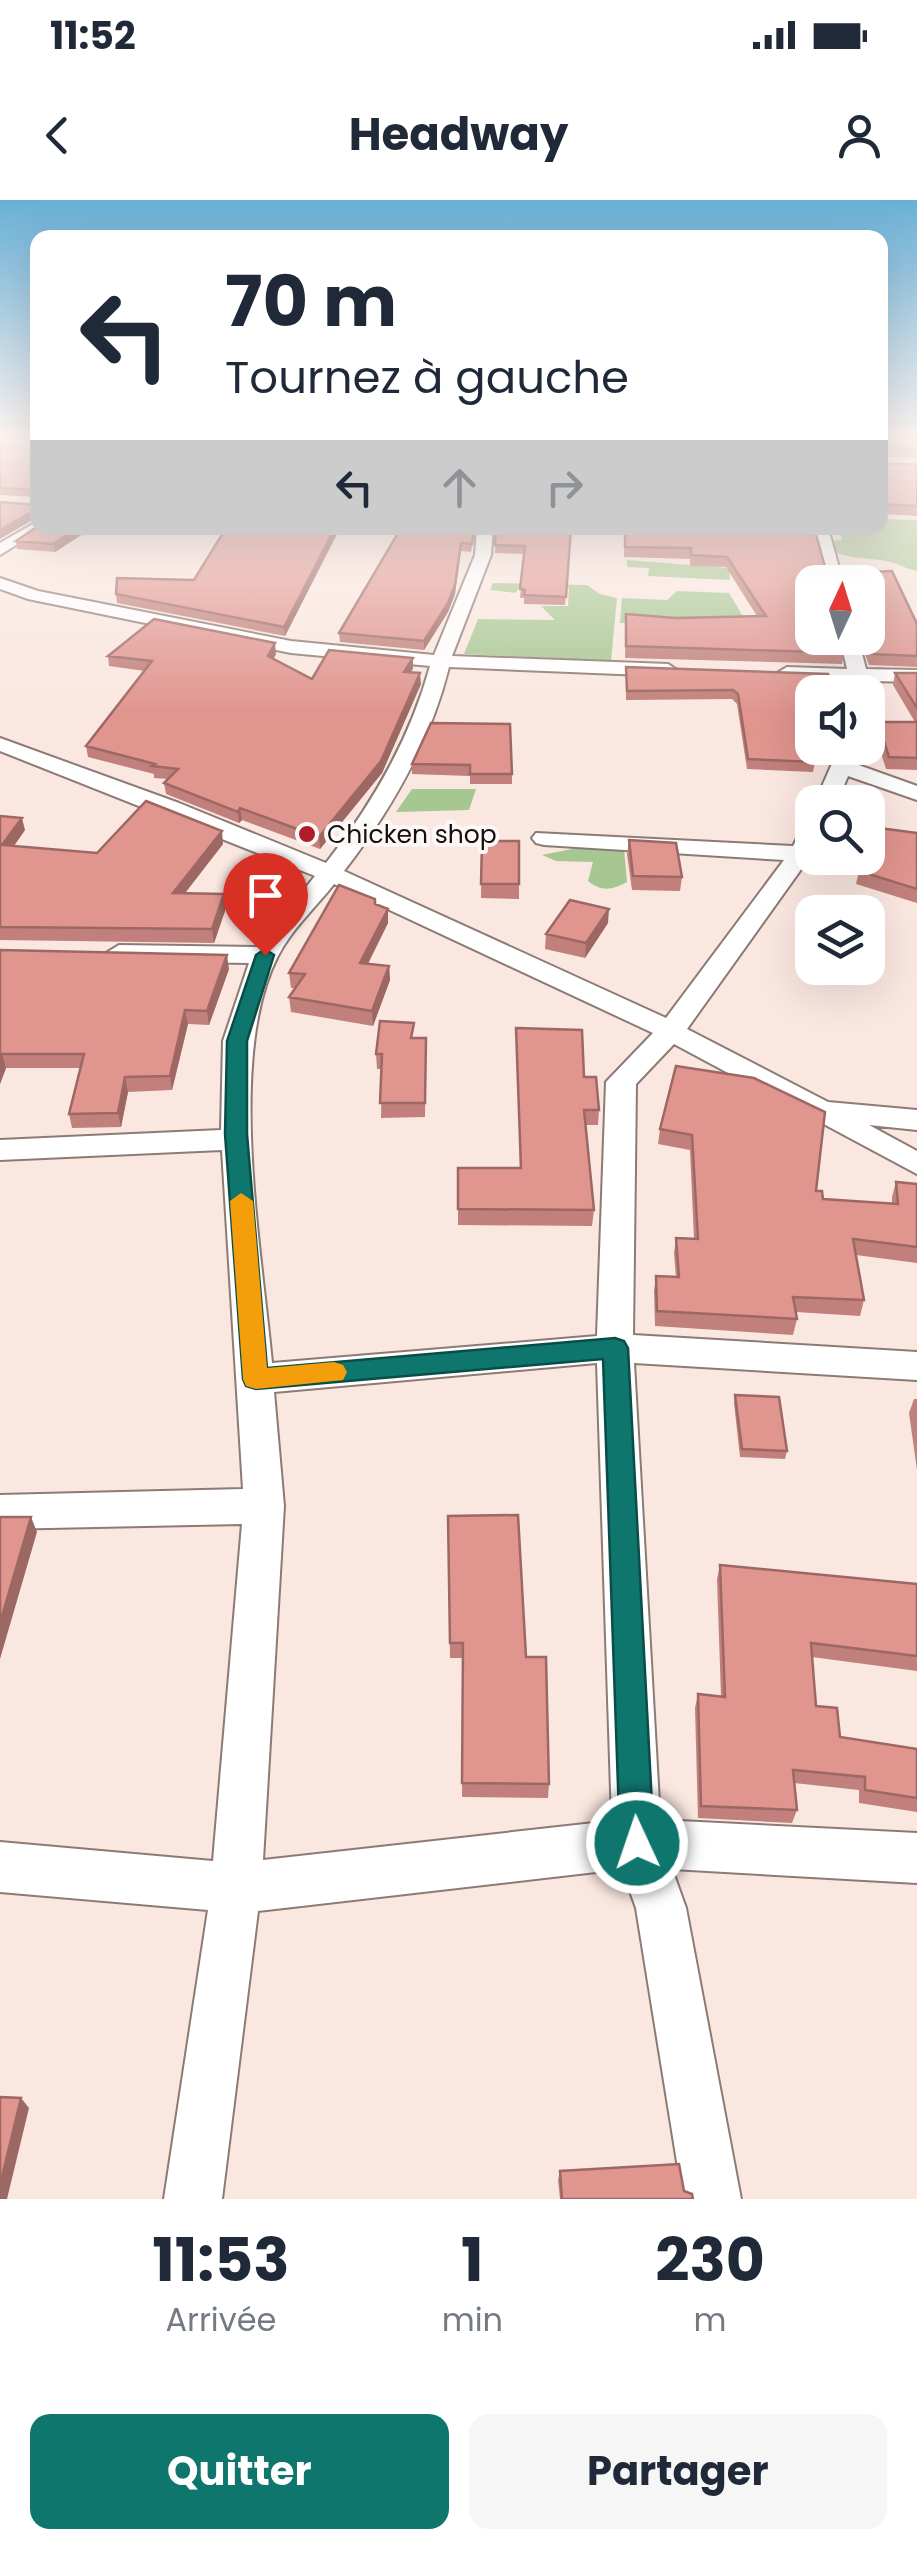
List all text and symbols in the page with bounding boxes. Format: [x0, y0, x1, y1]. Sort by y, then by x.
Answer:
text: 11:52 [50, 9, 136, 62]
text: Headway [349, 103, 568, 166]
icon: back [30, 108, 85, 163]
icon: person [832, 108, 887, 163]
text: 70 m [225, 252, 397, 351]
icon: left [60, 270, 190, 400]
text: Tournez à gauche [225, 346, 629, 409]
icon: left [327, 460, 382, 515]
icon: ahead [432, 460, 487, 515]
icon: right [537, 460, 592, 515]
north arrow [795, 565, 885, 655]
map controls [795, 565, 885, 985]
button: sound [795, 675, 885, 765]
button: search [795, 785, 885, 875]
place label: Chicken shop [327, 817, 497, 852]
marker: Chicken shop [296, 823, 318, 845]
pin [223, 853, 308, 956]
icon: arrive [238, 868, 293, 923]
button: layers [795, 895, 885, 985]
position arrow [585, 1791, 689, 1895]
text: 11:53 [152, 2218, 290, 2302]
text: 1 [461, 2218, 484, 2302]
text: 230 [655, 2218, 765, 2302]
text: Arrivée [165, 2297, 276, 2342]
text: min [442, 2297, 503, 2342]
text: m [694, 2297, 726, 2342]
button: Quitter [30, 2414, 449, 2529]
button: Partager [469, 2414, 887, 2529]

